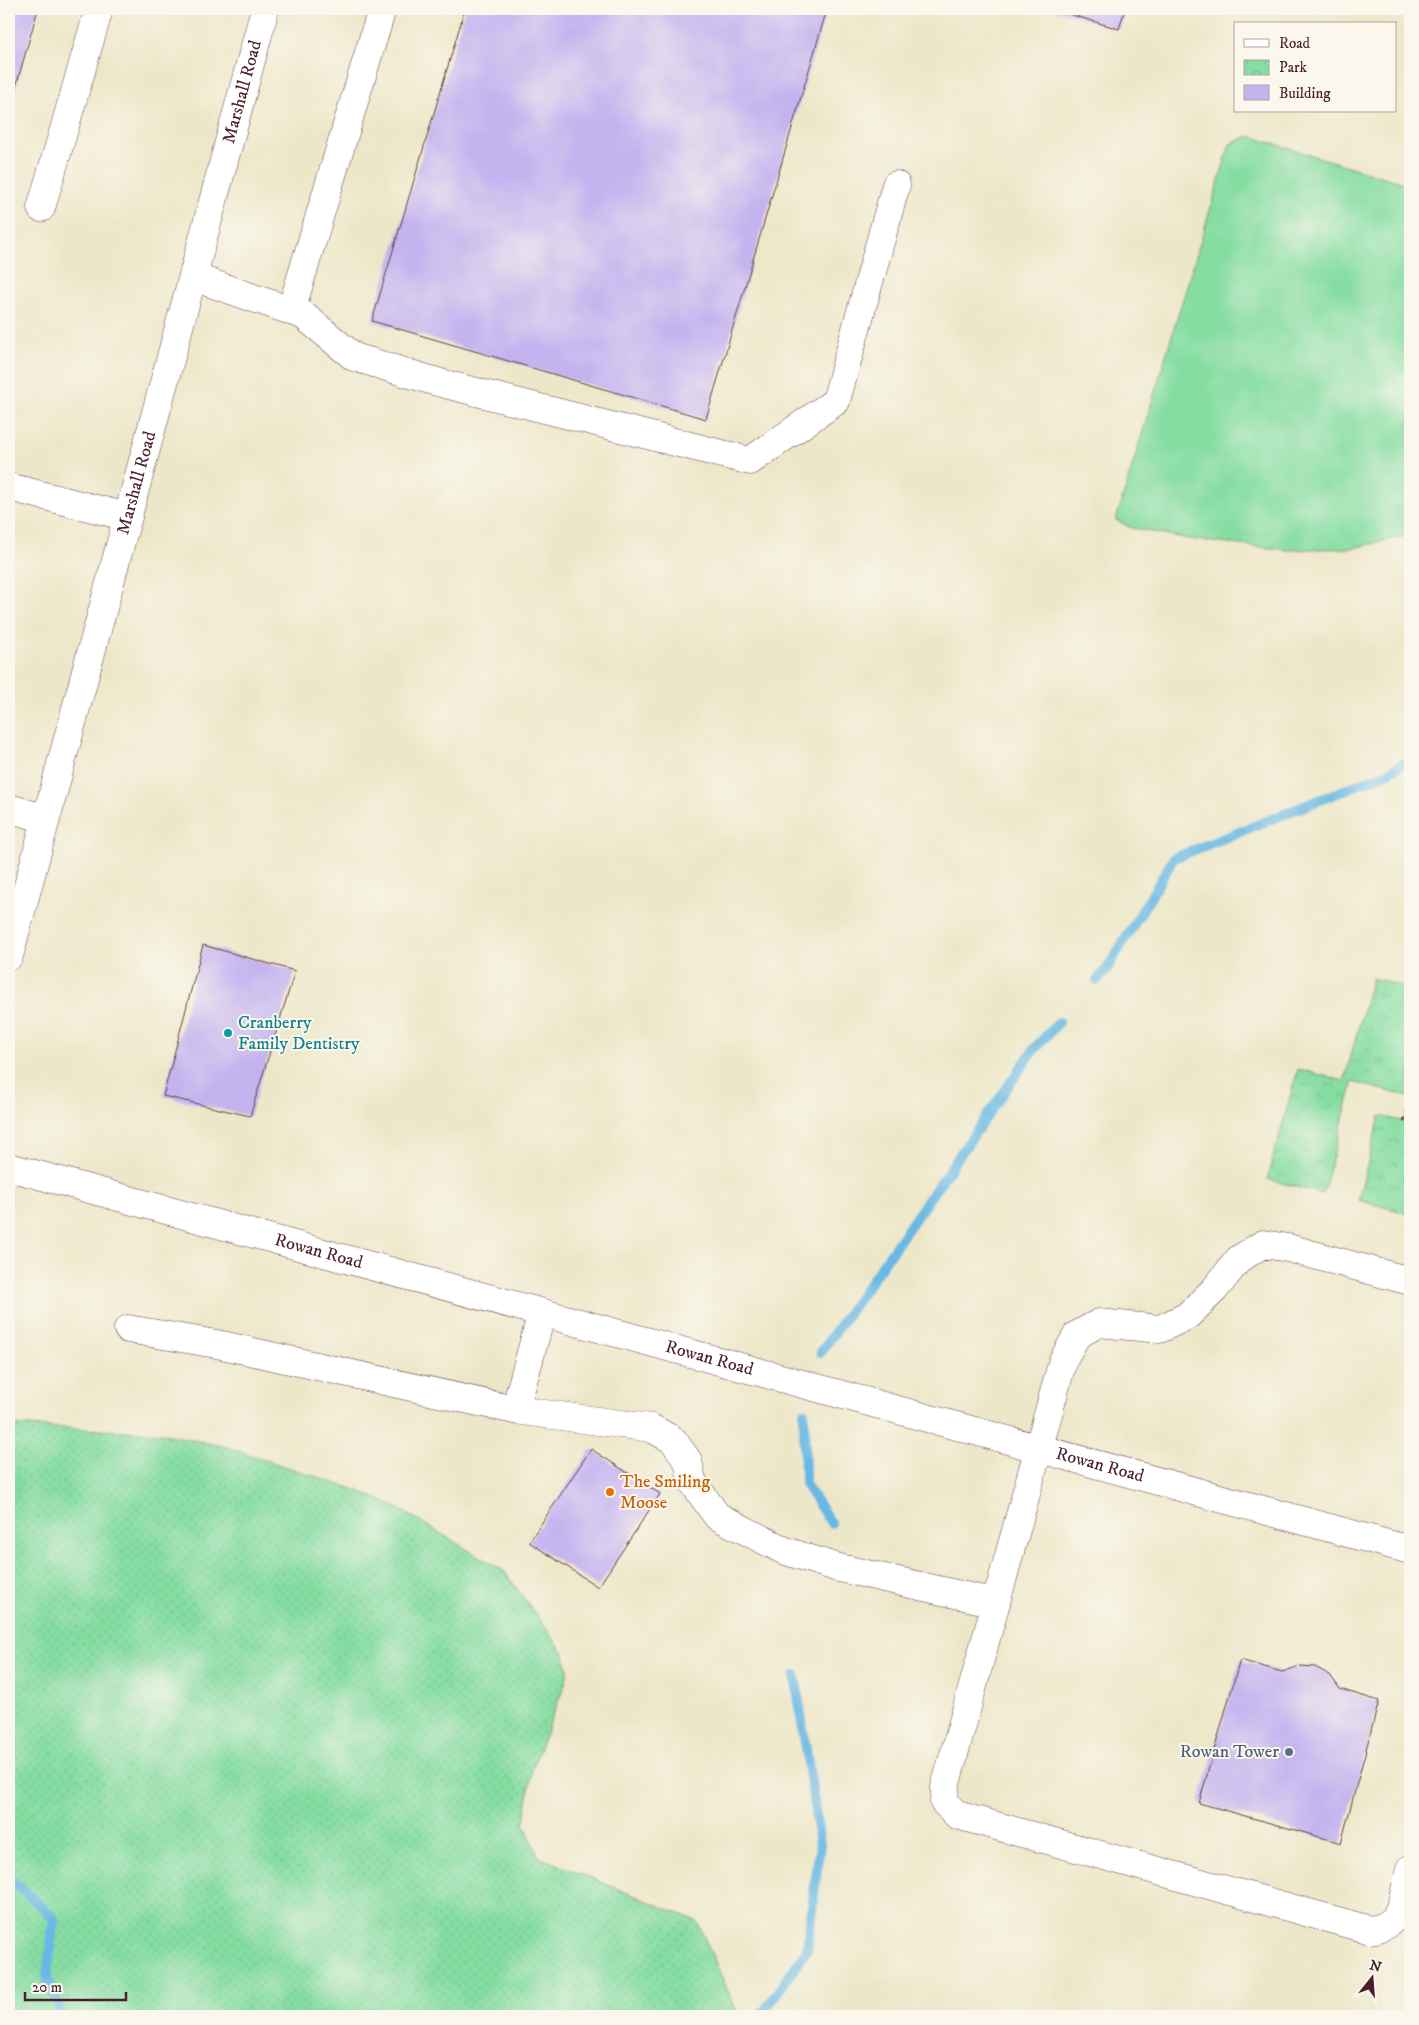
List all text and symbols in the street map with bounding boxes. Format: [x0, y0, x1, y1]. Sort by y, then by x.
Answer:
legend [1234, 22, 1396, 112]
text: Road [1279, 34, 1311, 53]
street label: Marshall Road [218, 38, 267, 146]
text: Park [1279, 58, 1308, 77]
text: Building [1279, 84, 1331, 103]
street label: Marshall Road [112, 429, 161, 537]
place label: Cranberry Family Dentistry [238, 1012, 360, 1055]
marker: Cranberry Family Dentistry [222, 1027, 234, 1039]
street label: Rowan Road [272, 1229, 365, 1274]
street label: Rowan Road [663, 1336, 756, 1381]
street label: Rowan Road [1053, 1443, 1146, 1488]
place label: The Smiling Moose [620, 1471, 710, 1514]
marker: The Smiling Moose [604, 1486, 616, 1498]
place label: Rowan Tower [1180, 1741, 1279, 1763]
marker: Rowan Tower [1283, 1746, 1295, 1758]
north arrow [1346, 1952, 1396, 2002]
text: N [1367, 1956, 1384, 1977]
scale bar [25, 1970, 126, 2002]
text: 20 m [32, 1978, 62, 1997]

